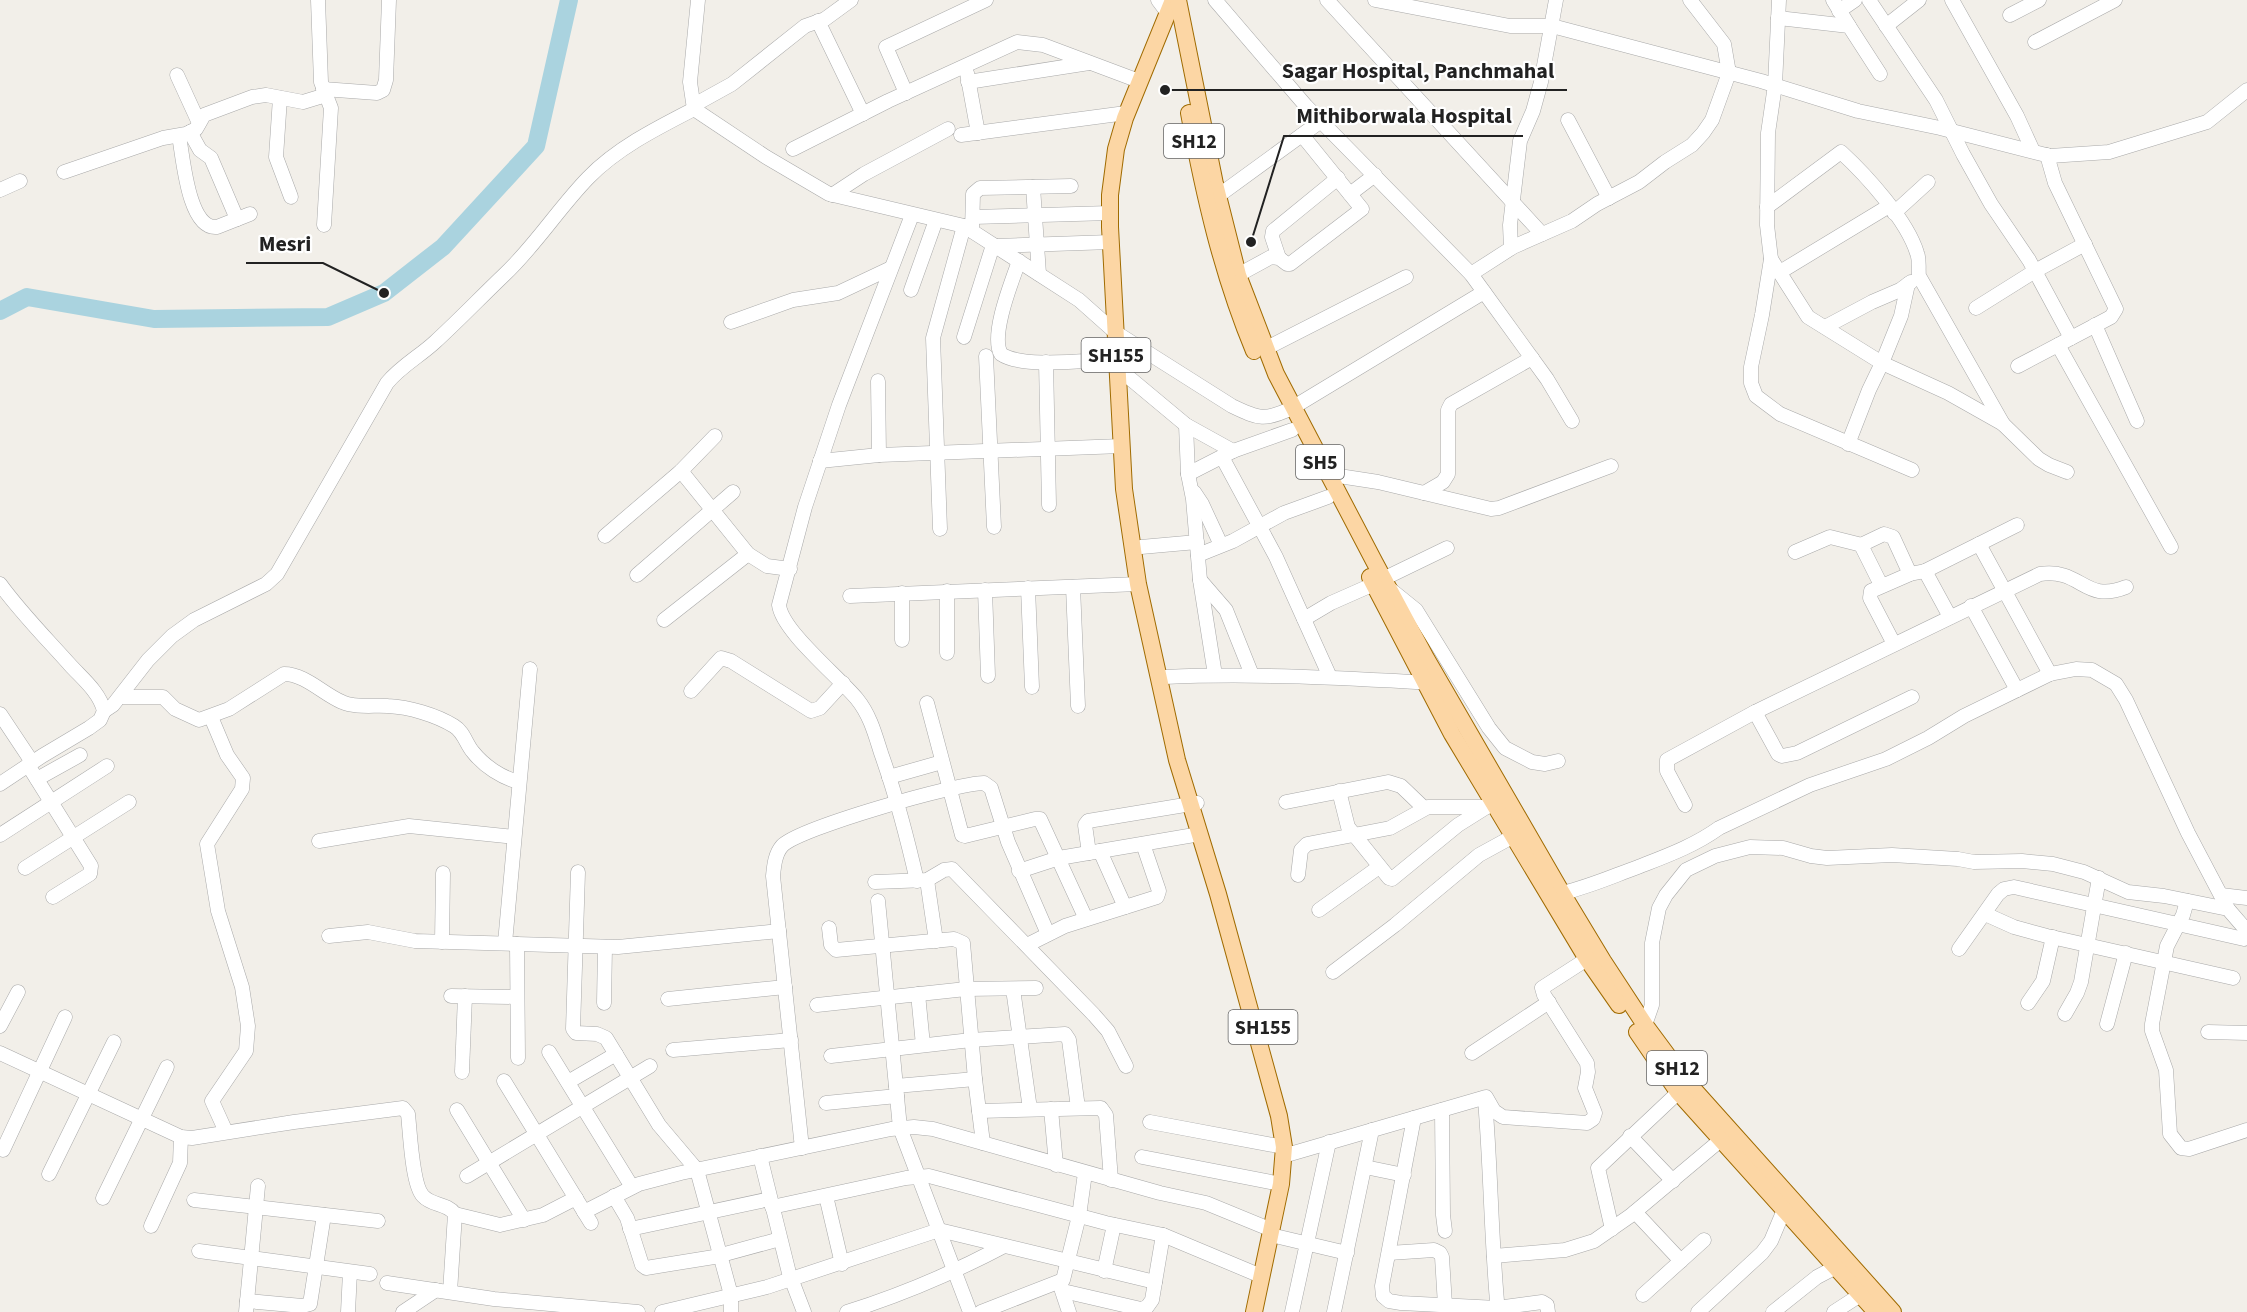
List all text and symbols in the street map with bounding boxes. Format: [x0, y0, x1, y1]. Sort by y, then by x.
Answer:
callout: Sagar Hospital, Panchmahal [1270, 50, 1567, 90]
text: Sagar Hospital, Panchmahal [1282, 55, 1555, 87]
callout: Mithiborwala Hospital [1284, 96, 1523, 136]
text: Mithiborwala Hospital [1296, 100, 1512, 132]
road number: SH12 [1164, 124, 1224, 158]
callout: Mesri [246, 223, 323, 263]
text: Mesri [259, 228, 311, 260]
road number: SH155 [1082, 338, 1150, 372]
road number: SH5 [1296, 445, 1344, 479]
road number: SH155 [1228, 1010, 1298, 1044]
road number: SH12 [1647, 1051, 1707, 1085]

